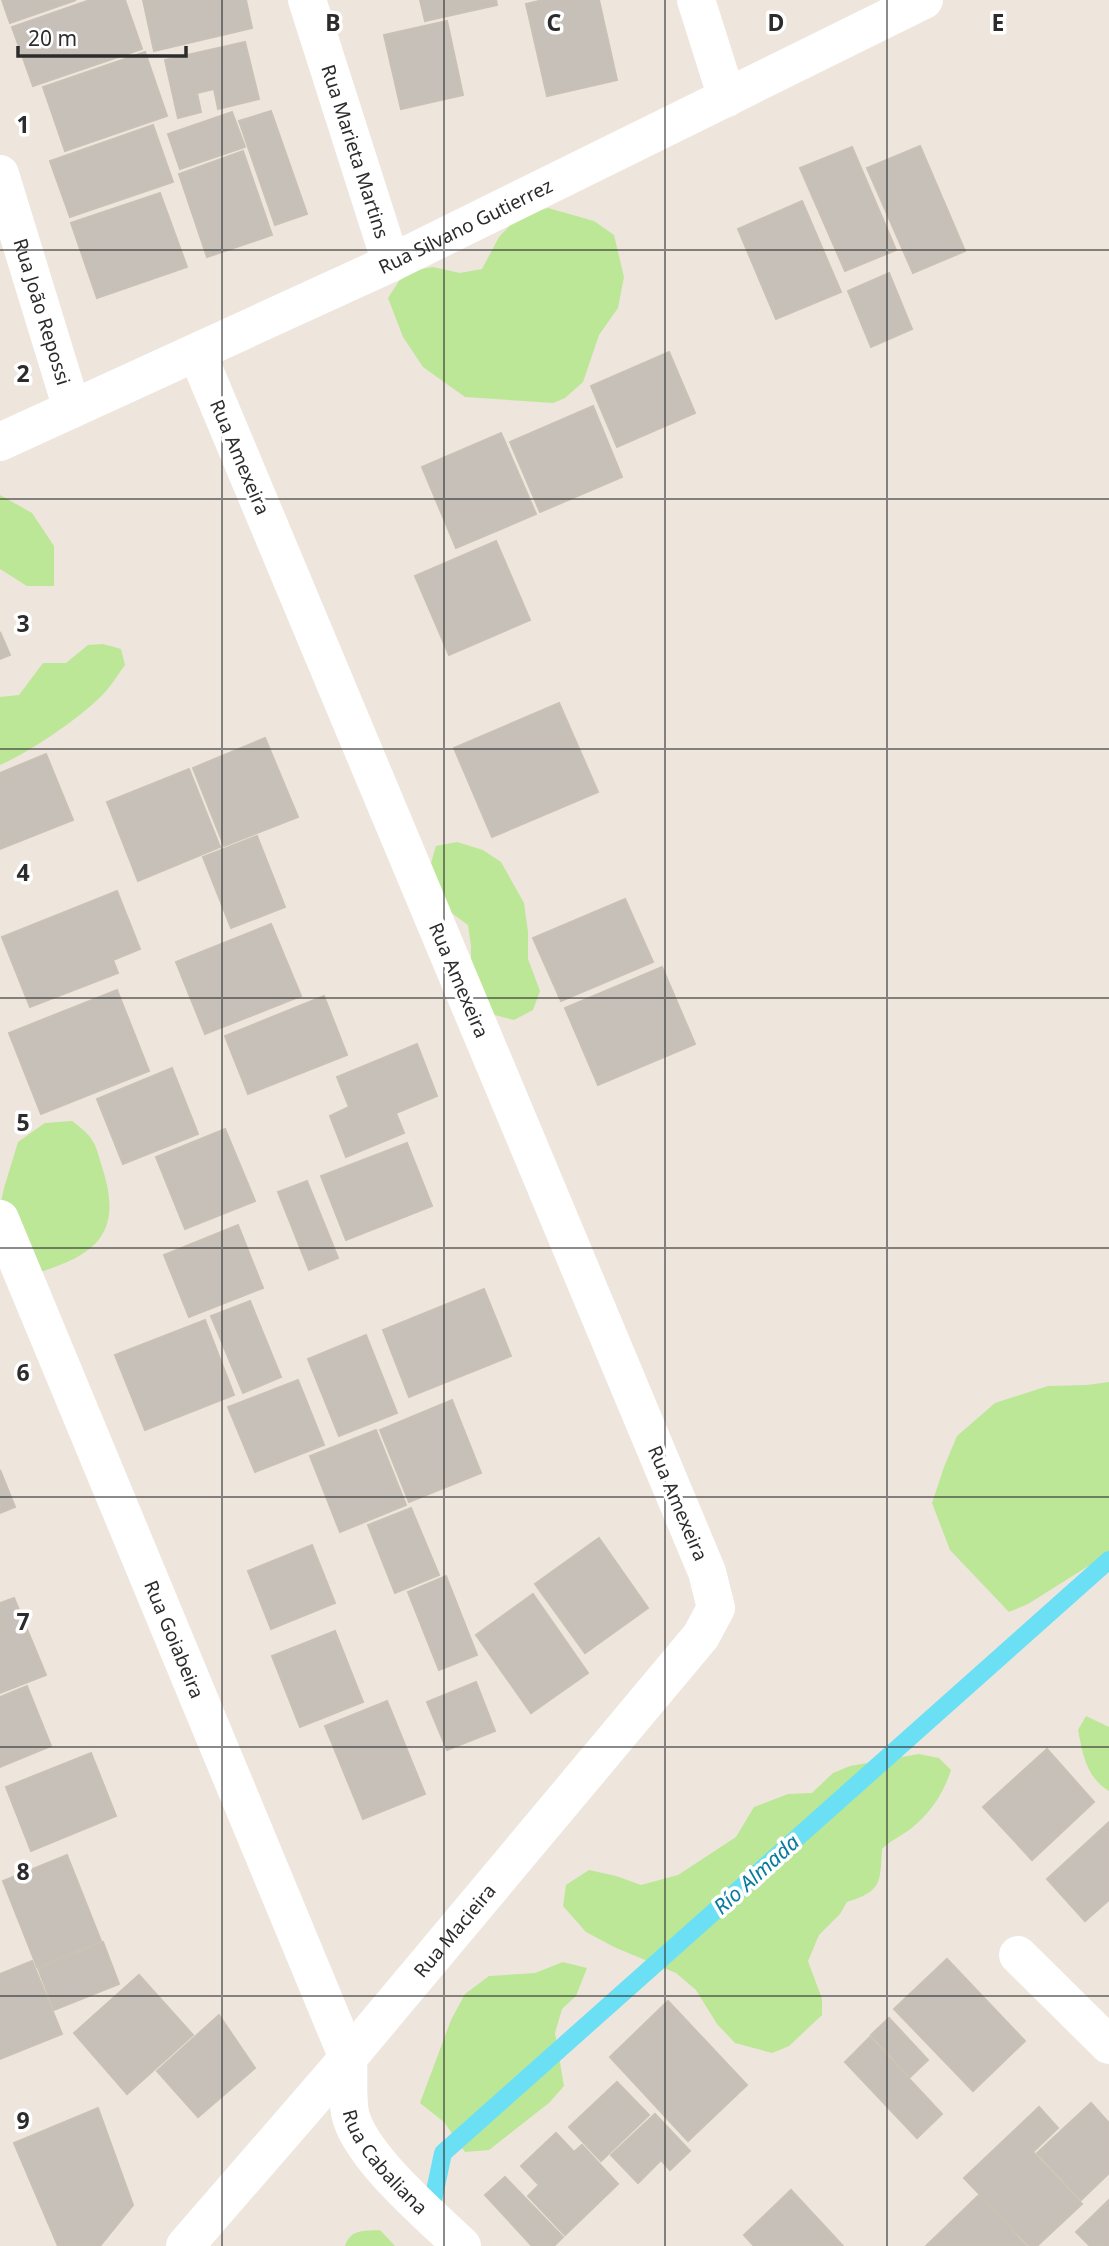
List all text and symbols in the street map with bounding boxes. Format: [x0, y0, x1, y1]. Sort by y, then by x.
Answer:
text: B [325, 6, 341, 38]
text: C [547, 6, 562, 38]
text: D [768, 6, 784, 38]
text: E [992, 6, 1004, 38]
scale bar [18, 14, 186, 58]
text: 20 m [28, 24, 77, 52]
street label: Rua Marieta Martins [315, 61, 395, 242]
text: 1 [16, 108, 30, 140]
street label: Rua Silvano Gutierrez [374, 172, 557, 280]
street label: Rua João Repossi [8, 235, 77, 388]
text: 2 [16, 357, 30, 389]
street label: Rua Amexeira [204, 395, 276, 519]
text: 3 [16, 607, 30, 639]
text: 4 [16, 856, 30, 888]
street label: Rua Amexeira [423, 918, 495, 1042]
text: 5 [16, 1106, 30, 1138]
text: 6 [16, 1356, 30, 1388]
street label: Rua Amexeira [642, 1441, 714, 1565]
street label: Rua Goiabeira [138, 1576, 210, 1702]
text: 7 [16, 1605, 30, 1637]
water label: Río Almada [707, 1828, 805, 1920]
text: 8 [16, 1855, 30, 1887]
street label: Rua Macieira [408, 1878, 501, 1983]
text: 9 [16, 2104, 30, 2136]
street label: Rua Cabaliana [337, 2107, 433, 2220]

